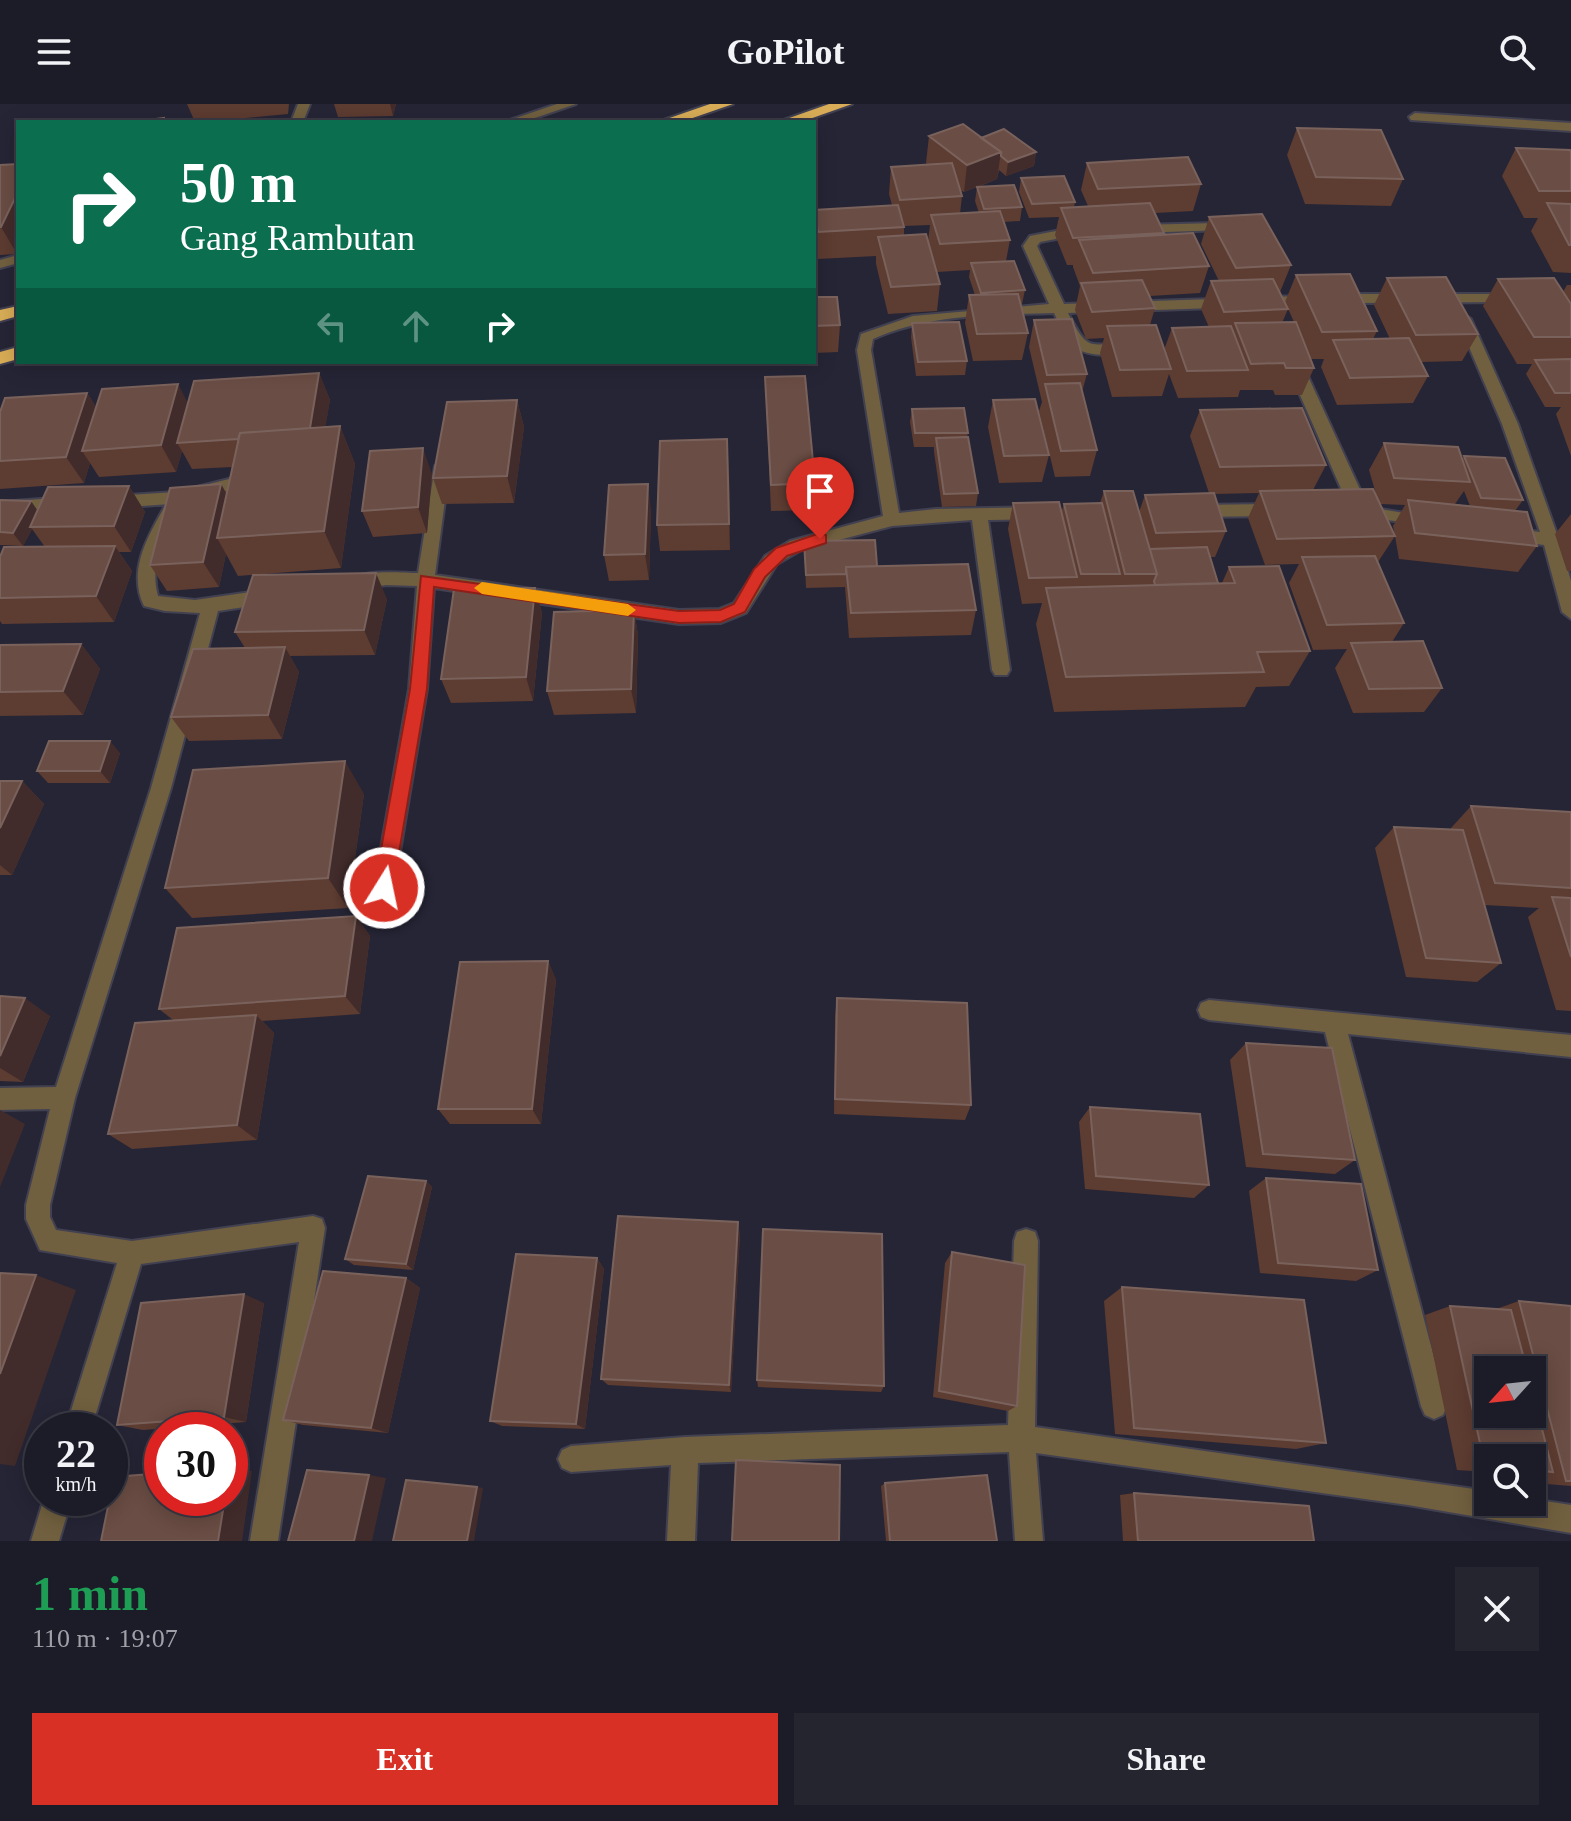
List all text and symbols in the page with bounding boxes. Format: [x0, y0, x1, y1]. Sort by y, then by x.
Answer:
icon: menu [32, 30, 76, 74]
icon: search [1495, 30, 1539, 74]
text: GoPilot [727, 32, 844, 72]
icon: right [48, 152, 152, 256]
text: 50 m [180, 152, 297, 214]
text: Gang Rambutan [180, 218, 415, 258]
icon: left [310, 304, 354, 348]
icon: ahead [394, 304, 438, 348]
icon: right [478, 304, 522, 348]
pin [786, 457, 854, 539]
icon: arrive [798, 469, 842, 513]
position arrow [342, 846, 426, 930]
north arrow [1474, 1356, 1546, 1428]
map controls [1474, 1356, 1546, 1516]
speed limit sign: 30 [144, 1412, 248, 1516]
text: 22 [56, 1431, 96, 1476]
button: search [1474, 1444, 1546, 1516]
text: km/h [55, 1473, 97, 1495]
text: 1 min [32, 1567, 148, 1620]
button: close [1455, 1567, 1539, 1651]
text: 110 m · 19:07 [32, 1624, 178, 1653]
button: Exit [32, 1713, 778, 1805]
button: Share [794, 1713, 1539, 1805]

